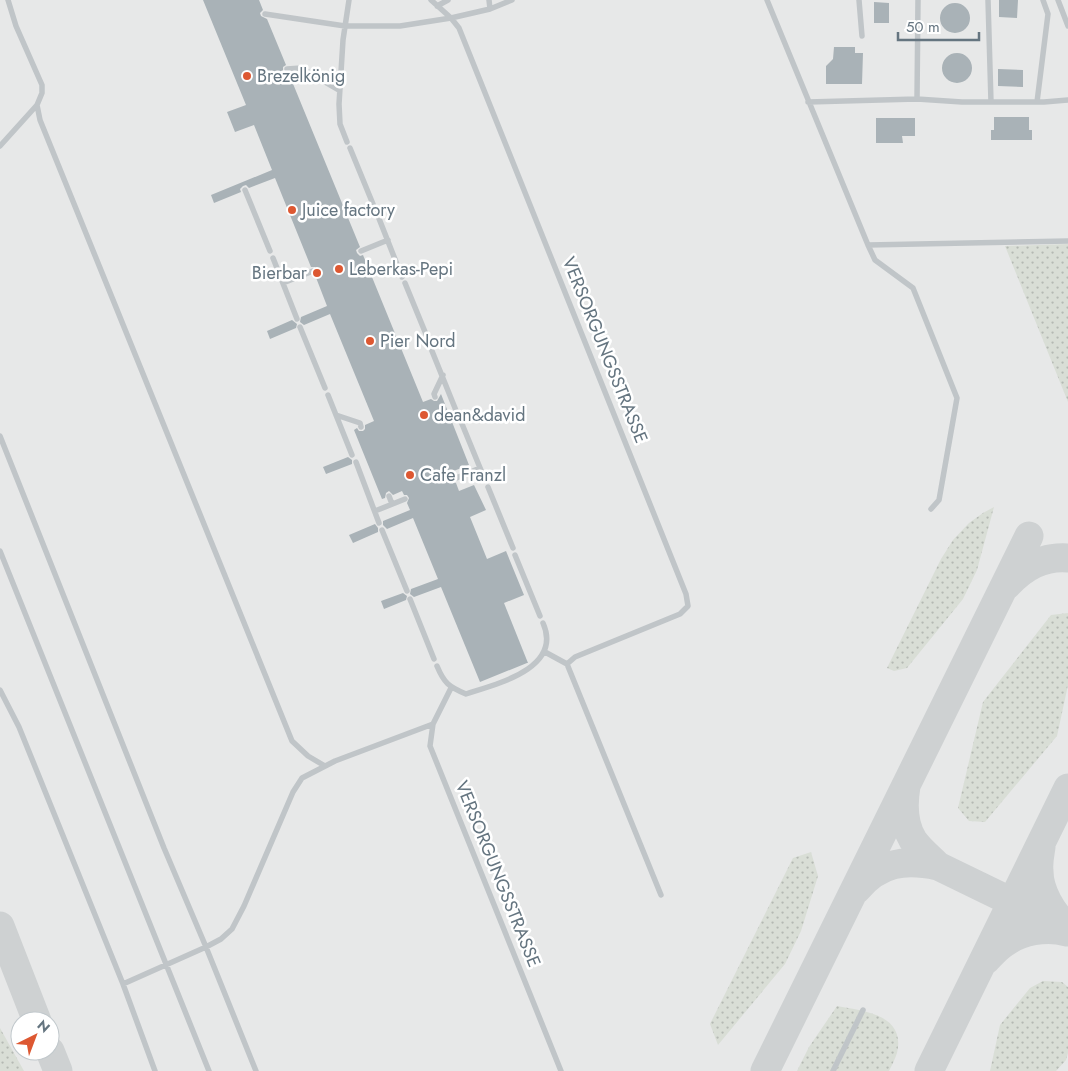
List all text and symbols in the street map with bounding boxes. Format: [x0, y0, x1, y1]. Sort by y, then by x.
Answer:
scale bar [898, 10, 979, 42]
text: 50 m [906, 16, 940, 38]
place label: Brezelkönig [257, 63, 345, 89]
marker: Brezelkönig [241, 70, 253, 82]
place label: Juice factory [300, 197, 395, 223]
marker: Juice factory [286, 204, 298, 216]
street label: VERSORGUNGSSTRASSE [556, 253, 654, 447]
place label: Leberkas-Pepi [349, 256, 453, 282]
place label: Bierbar [252, 260, 308, 286]
marker: Leberkas-Pepi [333, 263, 345, 275]
marker: Bierbar [311, 267, 323, 279]
place label: Pier Nord [380, 328, 456, 354]
marker: Pier Nord [364, 335, 376, 347]
place label: dean&david [434, 402, 525, 428]
marker: dean&david [418, 409, 430, 421]
place label: Cafe Franzl [420, 462, 506, 488]
marker: Cafe Franzl [404, 469, 416, 481]
street label: VERSORGUNGSSTRASSE [449, 777, 547, 971]
north arrow [10, 1011, 60, 1061]
text: N [33, 1015, 55, 1037]

